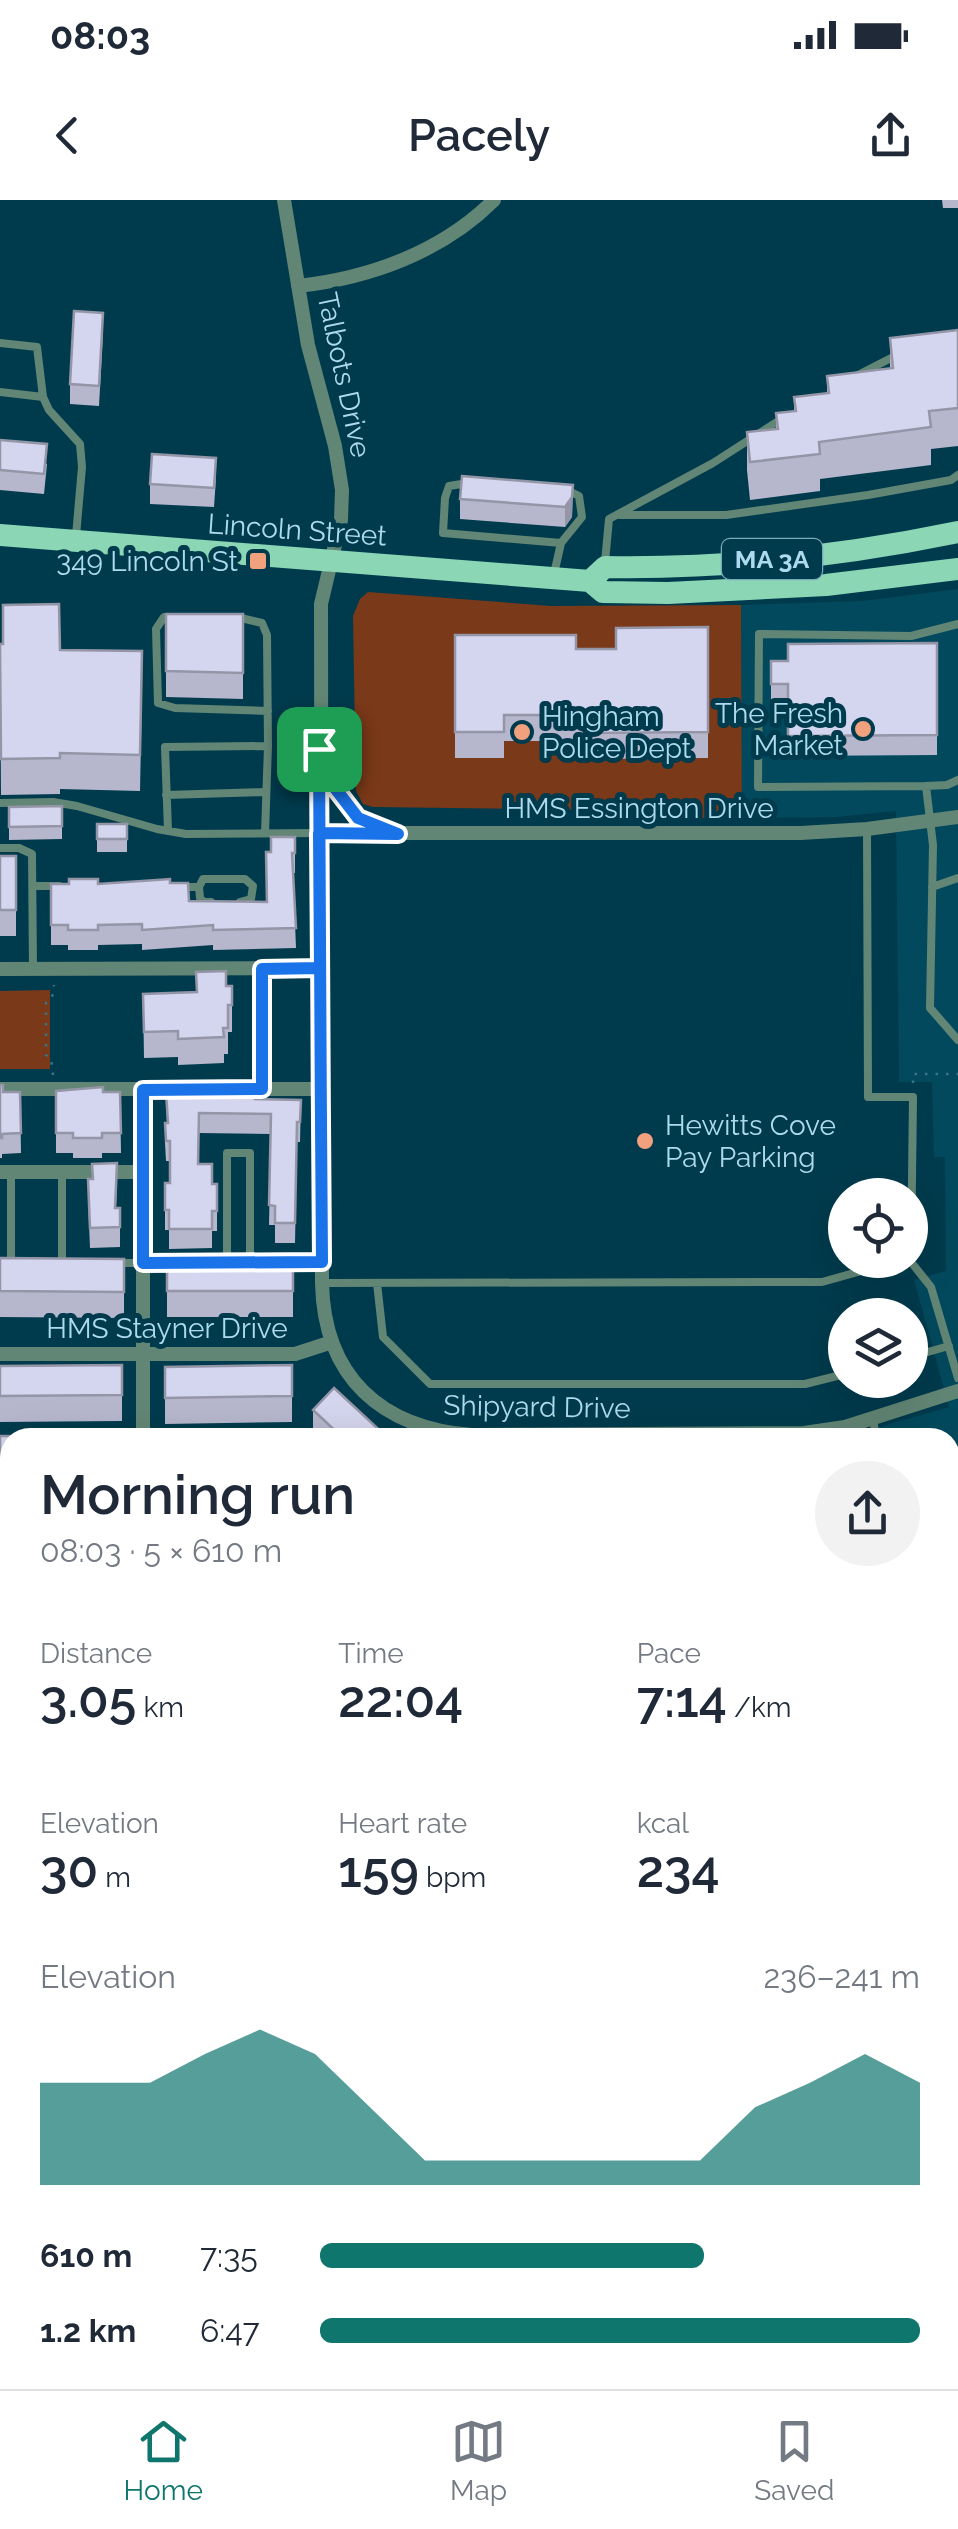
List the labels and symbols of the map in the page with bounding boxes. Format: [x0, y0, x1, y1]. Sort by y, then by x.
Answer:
street label: Talbots Drive [310, 290, 378, 460]
street label: Lincoln Street [206, 507, 388, 553]
road number: MA 3A [722, 539, 822, 579]
place label: 349 Lincoln St [56, 545, 239, 578]
marker: 349 Lincoln St [247, 550, 269, 572]
place label: The Fresh Market [715, 697, 844, 762]
place label: Hingham Police Dept [542, 700, 692, 765]
pin [277, 707, 362, 792]
marker: The Fresh Market [852, 718, 874, 740]
marker: Hingham Police Dept [511, 721, 533, 743]
street label: HMS Essington Drive [504, 792, 774, 825]
place label: Hewitts Cove Pay Parking [665, 1109, 836, 1174]
marker: Hewitts Cove Pay Parking [634, 1130, 656, 1152]
street label: HMS Stayner Drive [46, 1312, 288, 1345]
street label: Shipyard Drive [443, 1389, 631, 1425]

